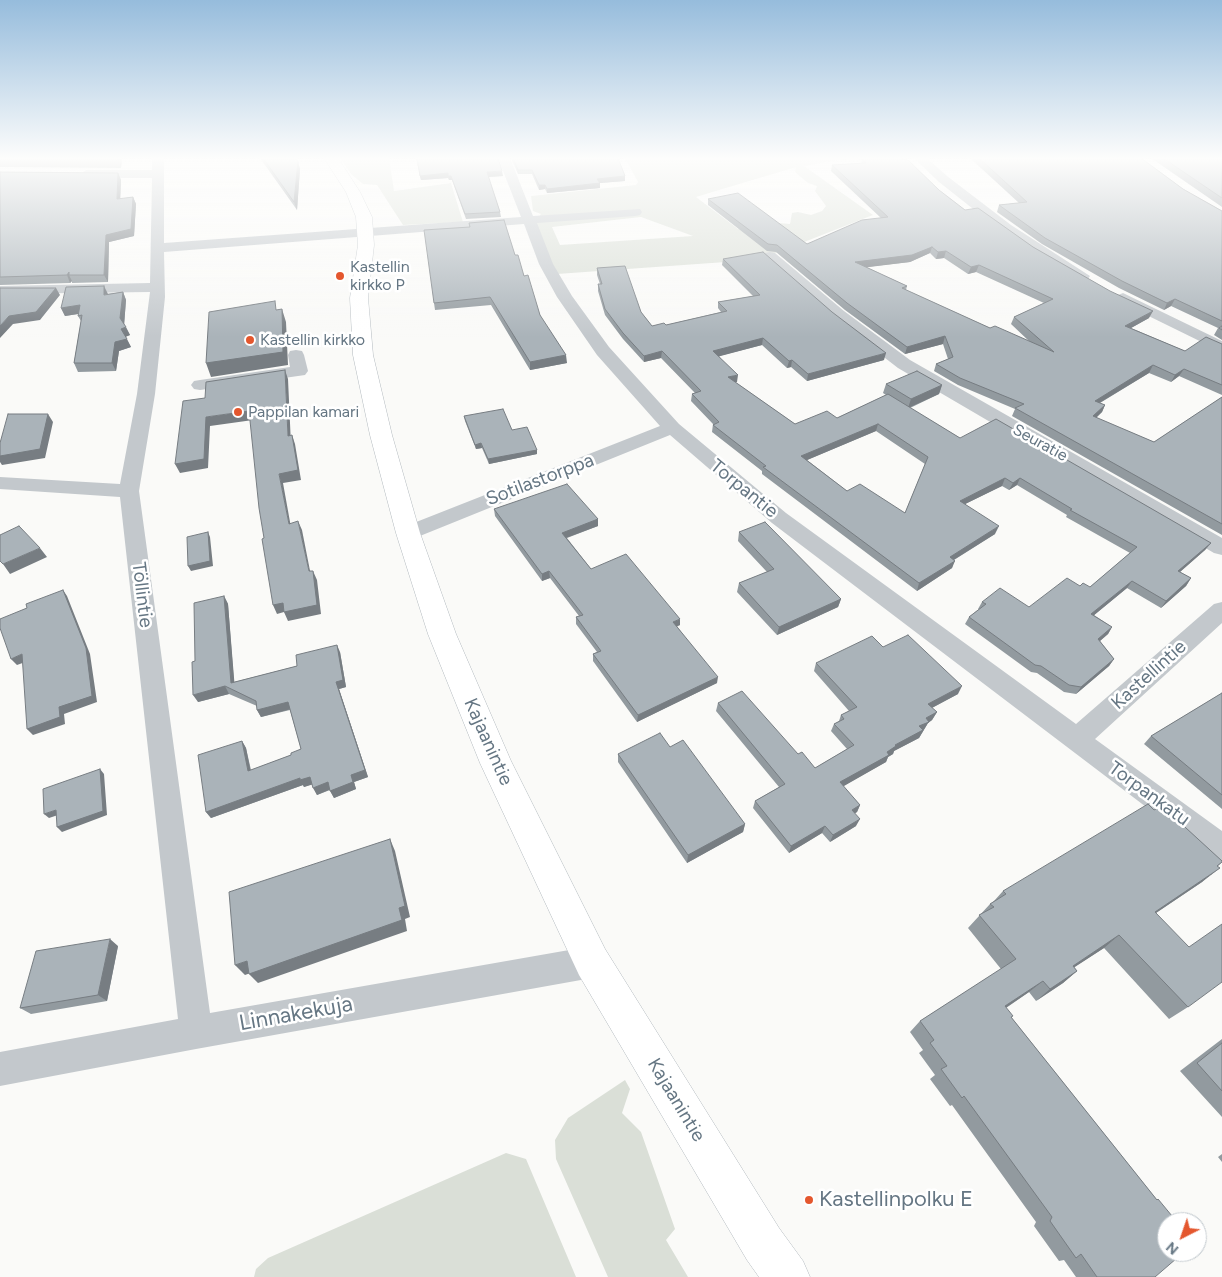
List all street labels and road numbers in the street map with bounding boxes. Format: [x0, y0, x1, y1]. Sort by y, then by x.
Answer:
street label: Seuratie [1009, 420, 1071, 466]
street label: Sotilastorppa [483, 449, 597, 511]
street label: Torpantie [706, 455, 782, 523]
street label: Töllintie [127, 561, 157, 629]
street label: Kastellintie [1107, 635, 1191, 715]
street label: Kajaanintie [459, 695, 517, 789]
street label: Torpankatu [1104, 757, 1194, 831]
street label: Linnakekuja [237, 991, 355, 1037]
street label: Kajaanintie [642, 1054, 710, 1146]

